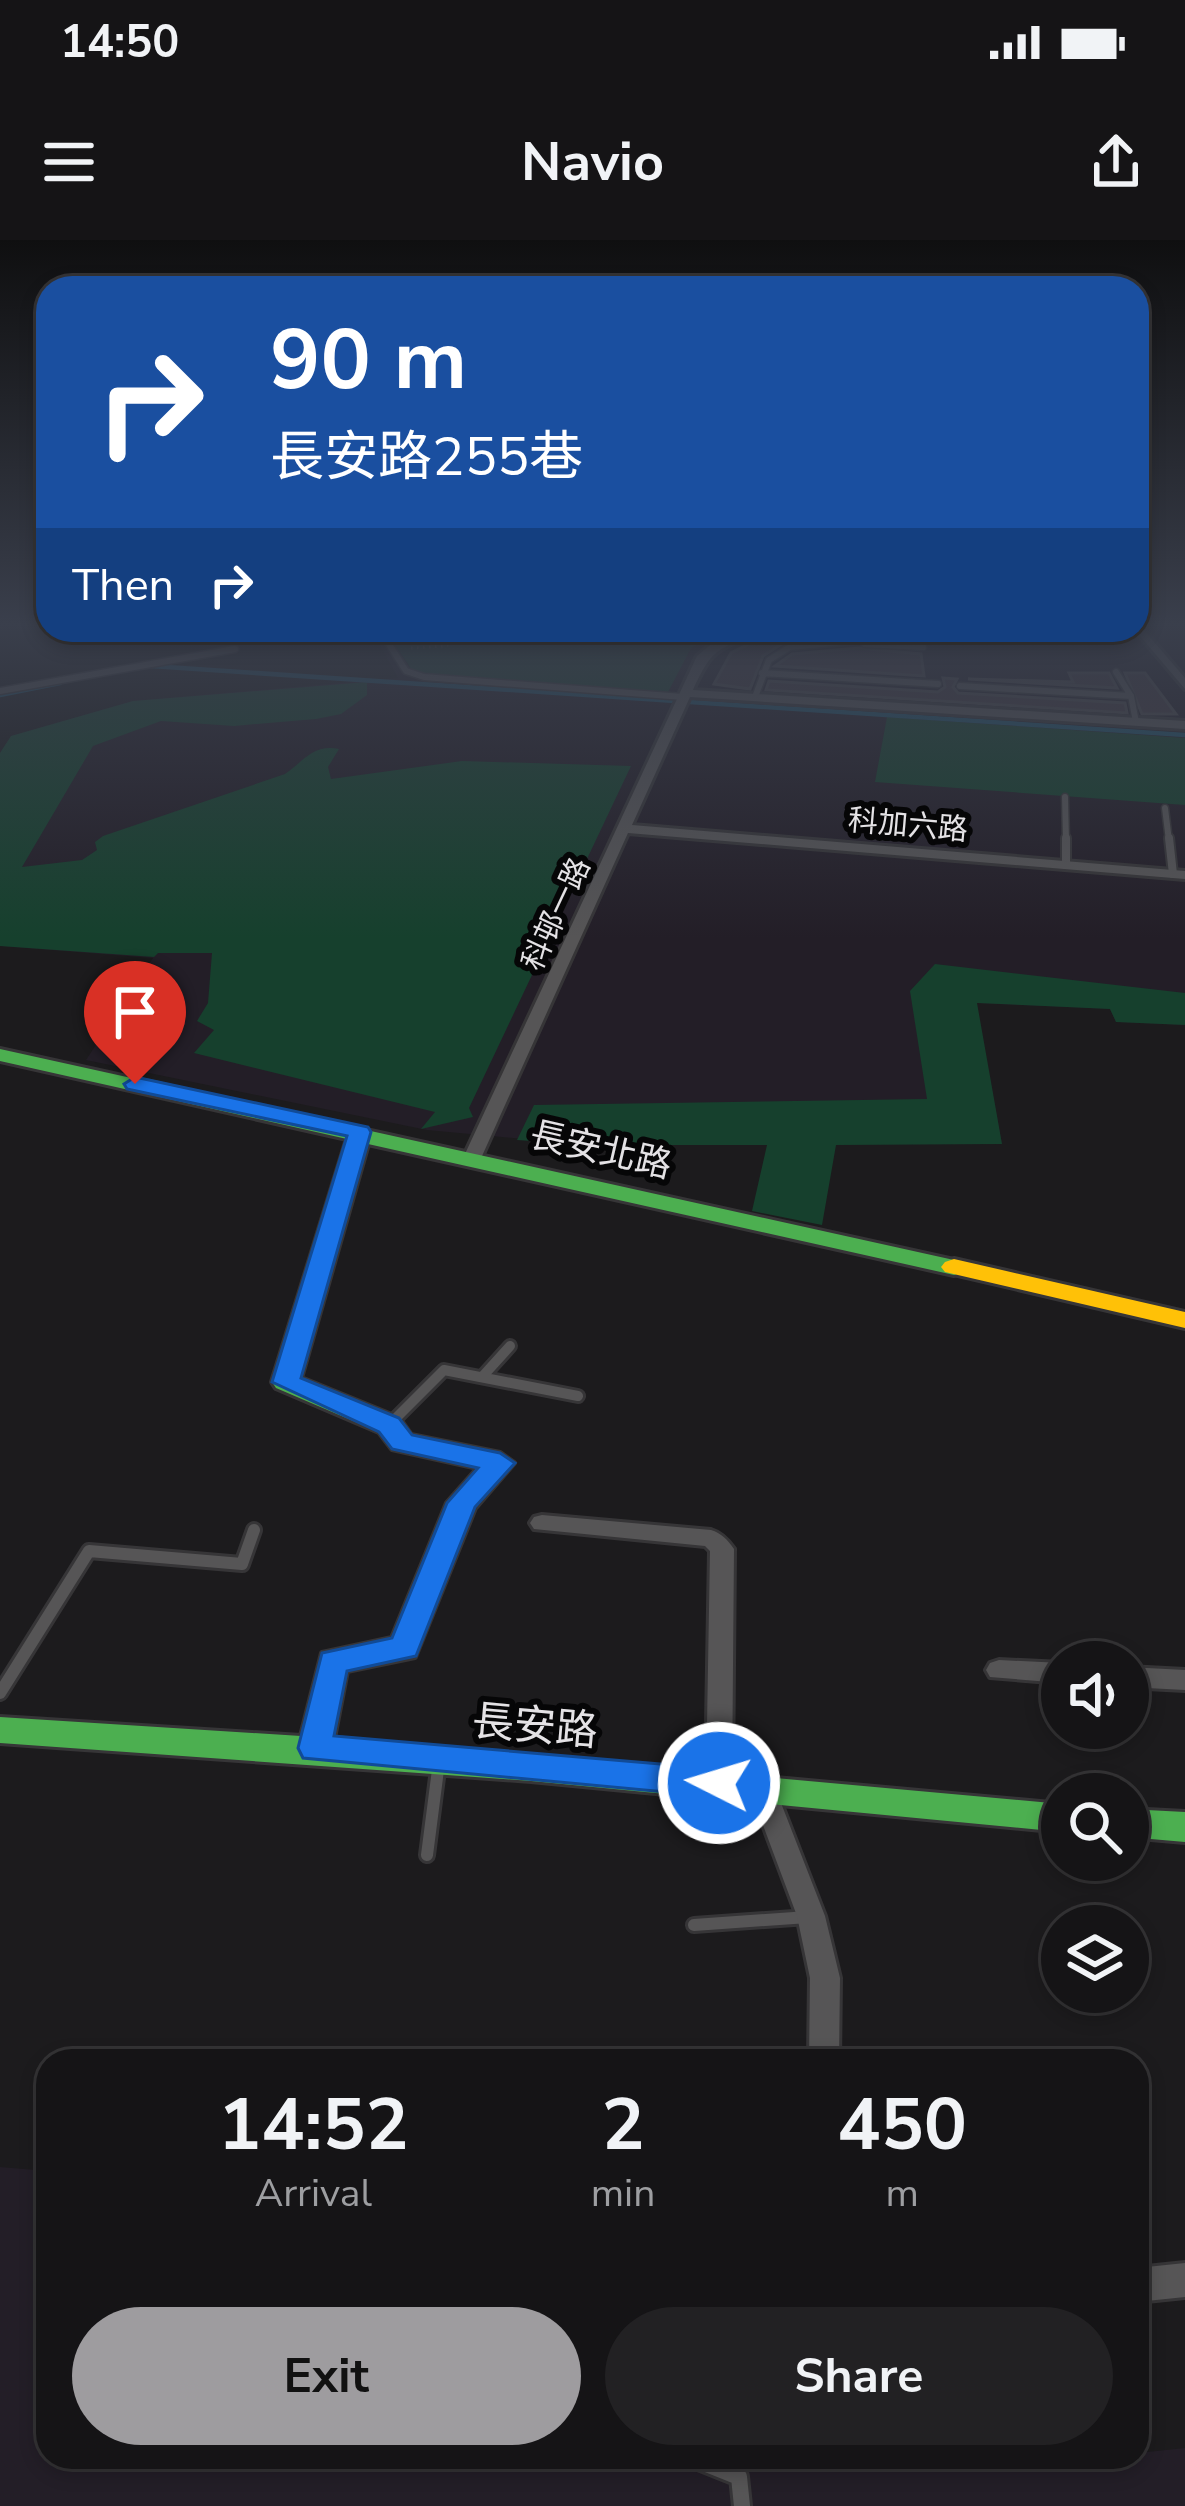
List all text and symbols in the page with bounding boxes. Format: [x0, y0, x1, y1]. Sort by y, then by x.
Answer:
text: 14:50 [60, 12, 179, 73]
text: Navio [521, 125, 664, 199]
icon: menu [36, 129, 102, 195]
icon: share [1083, 129, 1149, 195]
text: 90 m [270, 303, 467, 418]
icon: right [72, 324, 228, 480]
text: 長安路255巷 [270, 420, 583, 494]
icon: right [198, 552, 264, 618]
text: Then [72, 555, 174, 616]
street label: 科加六路 [846, 800, 970, 851]
street label: 科邨一路 [513, 851, 600, 977]
pin [84, 961, 186, 1084]
icon: arrive [102, 979, 168, 1045]
street label: 長安北路 [525, 1110, 676, 1191]
map controls [1041, 1641, 1149, 2013]
button: sound [1041, 1641, 1149, 1749]
street label: 長安路 [470, 1693, 600, 1760]
position arrow [656, 1720, 782, 1846]
button: search [1041, 1773, 1149, 1881]
button: layers [1041, 1905, 1149, 2013]
text: 14:52 [218, 2076, 409, 2174]
text: 2 [601, 2076, 645, 2174]
text: 450 [837, 2076, 967, 2174]
text: Arrival [255, 2167, 372, 2220]
text: min [591, 2167, 655, 2220]
text: m [885, 2167, 919, 2220]
button: Exit [72, 2307, 581, 2445]
button: Share [605, 2307, 1113, 2445]

